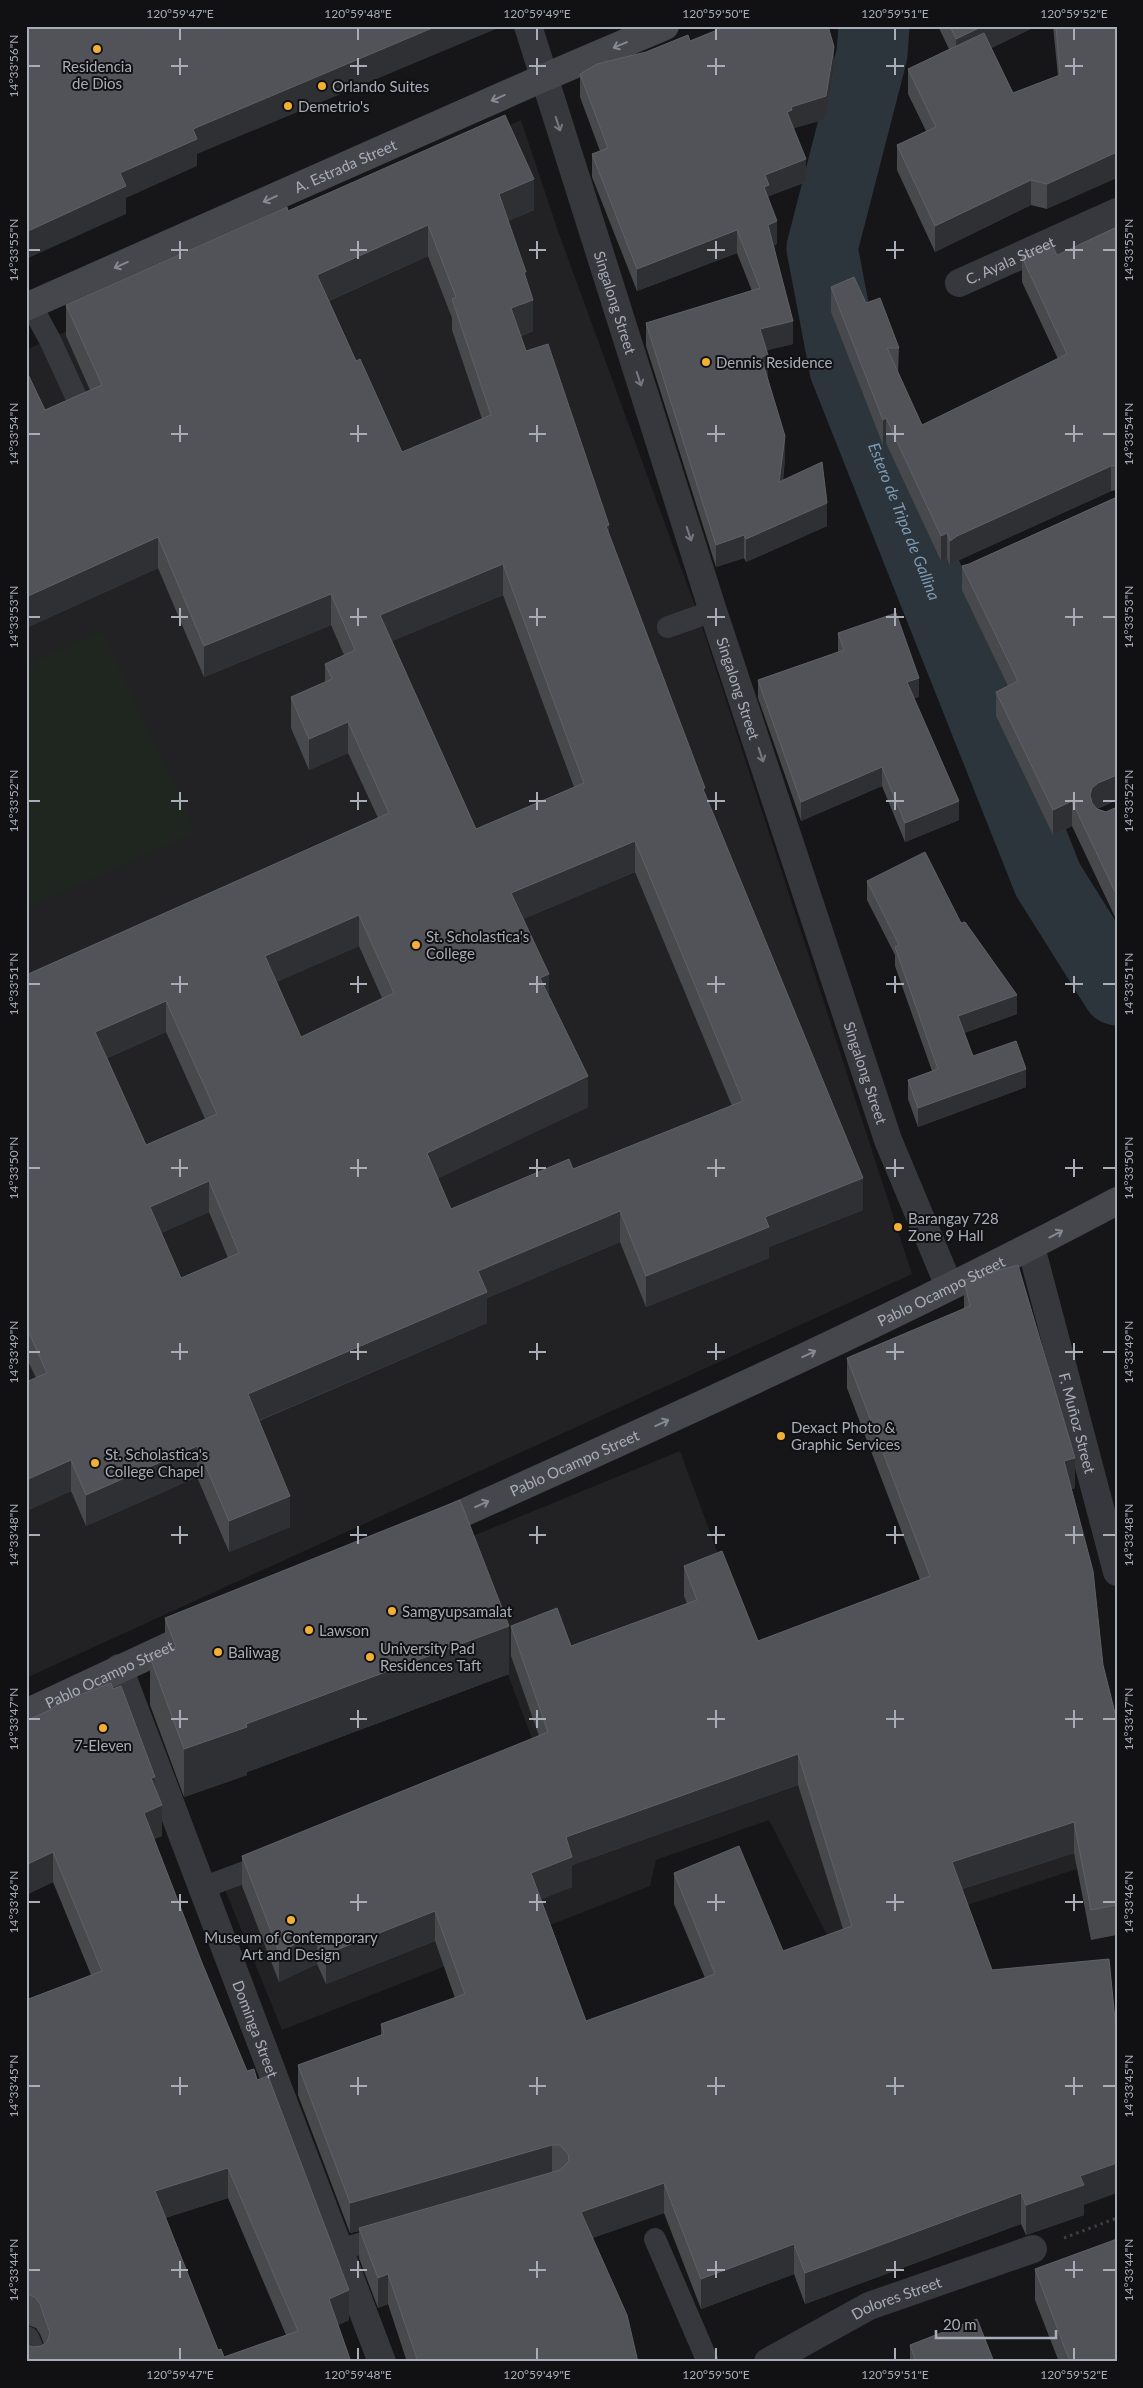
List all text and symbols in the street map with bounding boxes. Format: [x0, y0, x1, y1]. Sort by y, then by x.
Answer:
text: 120°59'47"E [146, 6, 214, 21]
text: 120°59'48"E [324, 6, 392, 21]
text: 120°59'49"E [503, 6, 571, 21]
text: 120°59'50"E [682, 6, 750, 21]
text: 120°59'51"E [861, 6, 929, 21]
text: 120°59'52"E [1040, 6, 1108, 21]
text: 14°33'56"N [6, 35, 21, 97]
one-way arrow [613, 41, 628, 50]
marker: Residencia de Dios [91, 43, 103, 55]
place label: Residencia de Dios [62, 57, 132, 92]
place label: Orlando Suites [332, 77, 429, 95]
marker: Orlando Suites [316, 80, 328, 92]
one-way arrow [491, 94, 506, 104]
place label: Demetrio's [298, 97, 369, 115]
marker: Demetrio's [282, 100, 294, 112]
one-way arrow [553, 116, 563, 132]
street label: A. Estrada Street [291, 135, 400, 196]
one-way arrow [263, 195, 278, 205]
text: 14°33'55"N [6, 219, 21, 281]
text: 14°33'55"N [1121, 219, 1136, 281]
street label: C. Ayala Street [963, 232, 1058, 288]
street label: Singalong Street [591, 249, 640, 357]
one-way arrow [114, 261, 129, 271]
place label: Dennis Residence [716, 353, 833, 371]
marker: Dennis Residence [700, 356, 712, 368]
one-way arrow [635, 371, 645, 387]
text: 14°33'54"N [6, 403, 21, 465]
text: 14°33'54"N [1121, 403, 1136, 465]
water label: Estero de Tripa de Gallina [865, 439, 945, 602]
one-way arrow [684, 526, 694, 542]
text: 14°33'53"N [6, 586, 21, 648]
text: 14°33'53"N [1121, 586, 1136, 648]
street label: Singalong Street [713, 635, 764, 743]
one-way arrow [756, 747, 766, 763]
text: 14°33'52"N [6, 770, 21, 832]
text: 14°33'52"N [1121, 770, 1136, 832]
place label: St. Scholastica's College [426, 927, 529, 962]
marker: St. Scholastica's College [410, 939, 422, 951]
text: 14°33'51"N [6, 953, 21, 1015]
text: 14°33'51"N [1121, 953, 1136, 1015]
street label: Singalong Street [840, 1019, 891, 1127]
text: 14°33'50"N [6, 1137, 21, 1199]
text: 14°33'50"N [1121, 1137, 1136, 1199]
place label: Barangay 728 Zone 9 Hall [908, 1209, 999, 1244]
marker: Barangay 728 Zone 9 Hall [892, 1221, 904, 1233]
one-way arrow [1048, 1229, 1063, 1239]
street label: Pablo Ocampo Street [874, 1252, 1008, 1330]
text: 14°33'49"N [6, 1321, 21, 1383]
text: 14°33'49"N [1121, 1321, 1136, 1383]
one-way arrow [801, 1349, 816, 1358]
street label: F. Muñoz Street [1056, 1371, 1100, 1476]
one-way arrow [654, 1418, 669, 1427]
place label: Dexact Photo & Graphic Services [791, 1418, 900, 1453]
street label: Pablo Ocampo Street [507, 1425, 642, 1500]
marker: Dexact Photo & Graphic Services [775, 1430, 787, 1442]
place label: St. Scholastica's College Chapel [105, 1445, 208, 1480]
marker: St. Scholastica's College Chapel [89, 1457, 101, 1469]
one-way arrow [474, 1499, 489, 1509]
text: 14°33'48"N [6, 1504, 21, 1566]
text: 14°33'48"N [1121, 1504, 1136, 1566]
place label: Samgyupsamalat [402, 1602, 513, 1620]
marker: Samgyupsamalat [386, 1605, 398, 1617]
place label: Lawson [319, 1621, 369, 1639]
marker: Lawson [303, 1624, 315, 1636]
street label: Pablo Ocampo Street [42, 1636, 177, 1712]
place label: University Pad Residences Taft [380, 1639, 482, 1674]
place label: Baliwag [228, 1643, 279, 1661]
marker: Baliwag [212, 1646, 224, 1658]
marker: University Pad Residences Taft [364, 1651, 376, 1663]
text: 14°33'47"N [6, 1688, 21, 1750]
text: 14°33'47"N [1121, 1688, 1136, 1750]
marker: 7-Eleven [97, 1722, 109, 1734]
place label: 7-Eleven [74, 1736, 132, 1754]
text: 14°33'46"N [6, 1871, 21, 1933]
text: 14°33'46"N [1121, 1871, 1136, 1933]
marker: Museum of Contemporary Art and Design [285, 1914, 297, 1926]
place label: Museum of Contemporary Art and Design [204, 1928, 378, 1963]
street label: Dominga Street [229, 1978, 283, 2081]
text: 14°33'45"N [6, 2055, 21, 2117]
text: 14°33'45"N [1121, 2055, 1136, 2117]
text: 14°33'44"N [6, 2239, 21, 2301]
text: 14°33'44"N [1121, 2239, 1136, 2301]
street label: Dolores Street [848, 2272, 944, 2323]
scale bar [936, 2308, 1056, 2340]
text: 20 m [943, 2315, 977, 2333]
text: 120°59'47"E [146, 2367, 214, 2382]
text: 120°59'48"E [324, 2367, 392, 2382]
text: 120°59'49"E [503, 2367, 571, 2382]
text: 120°59'50"E [682, 2367, 750, 2382]
text: 120°59'51"E [861, 2367, 929, 2382]
text: 120°59'52"E [1040, 2367, 1108, 2382]

